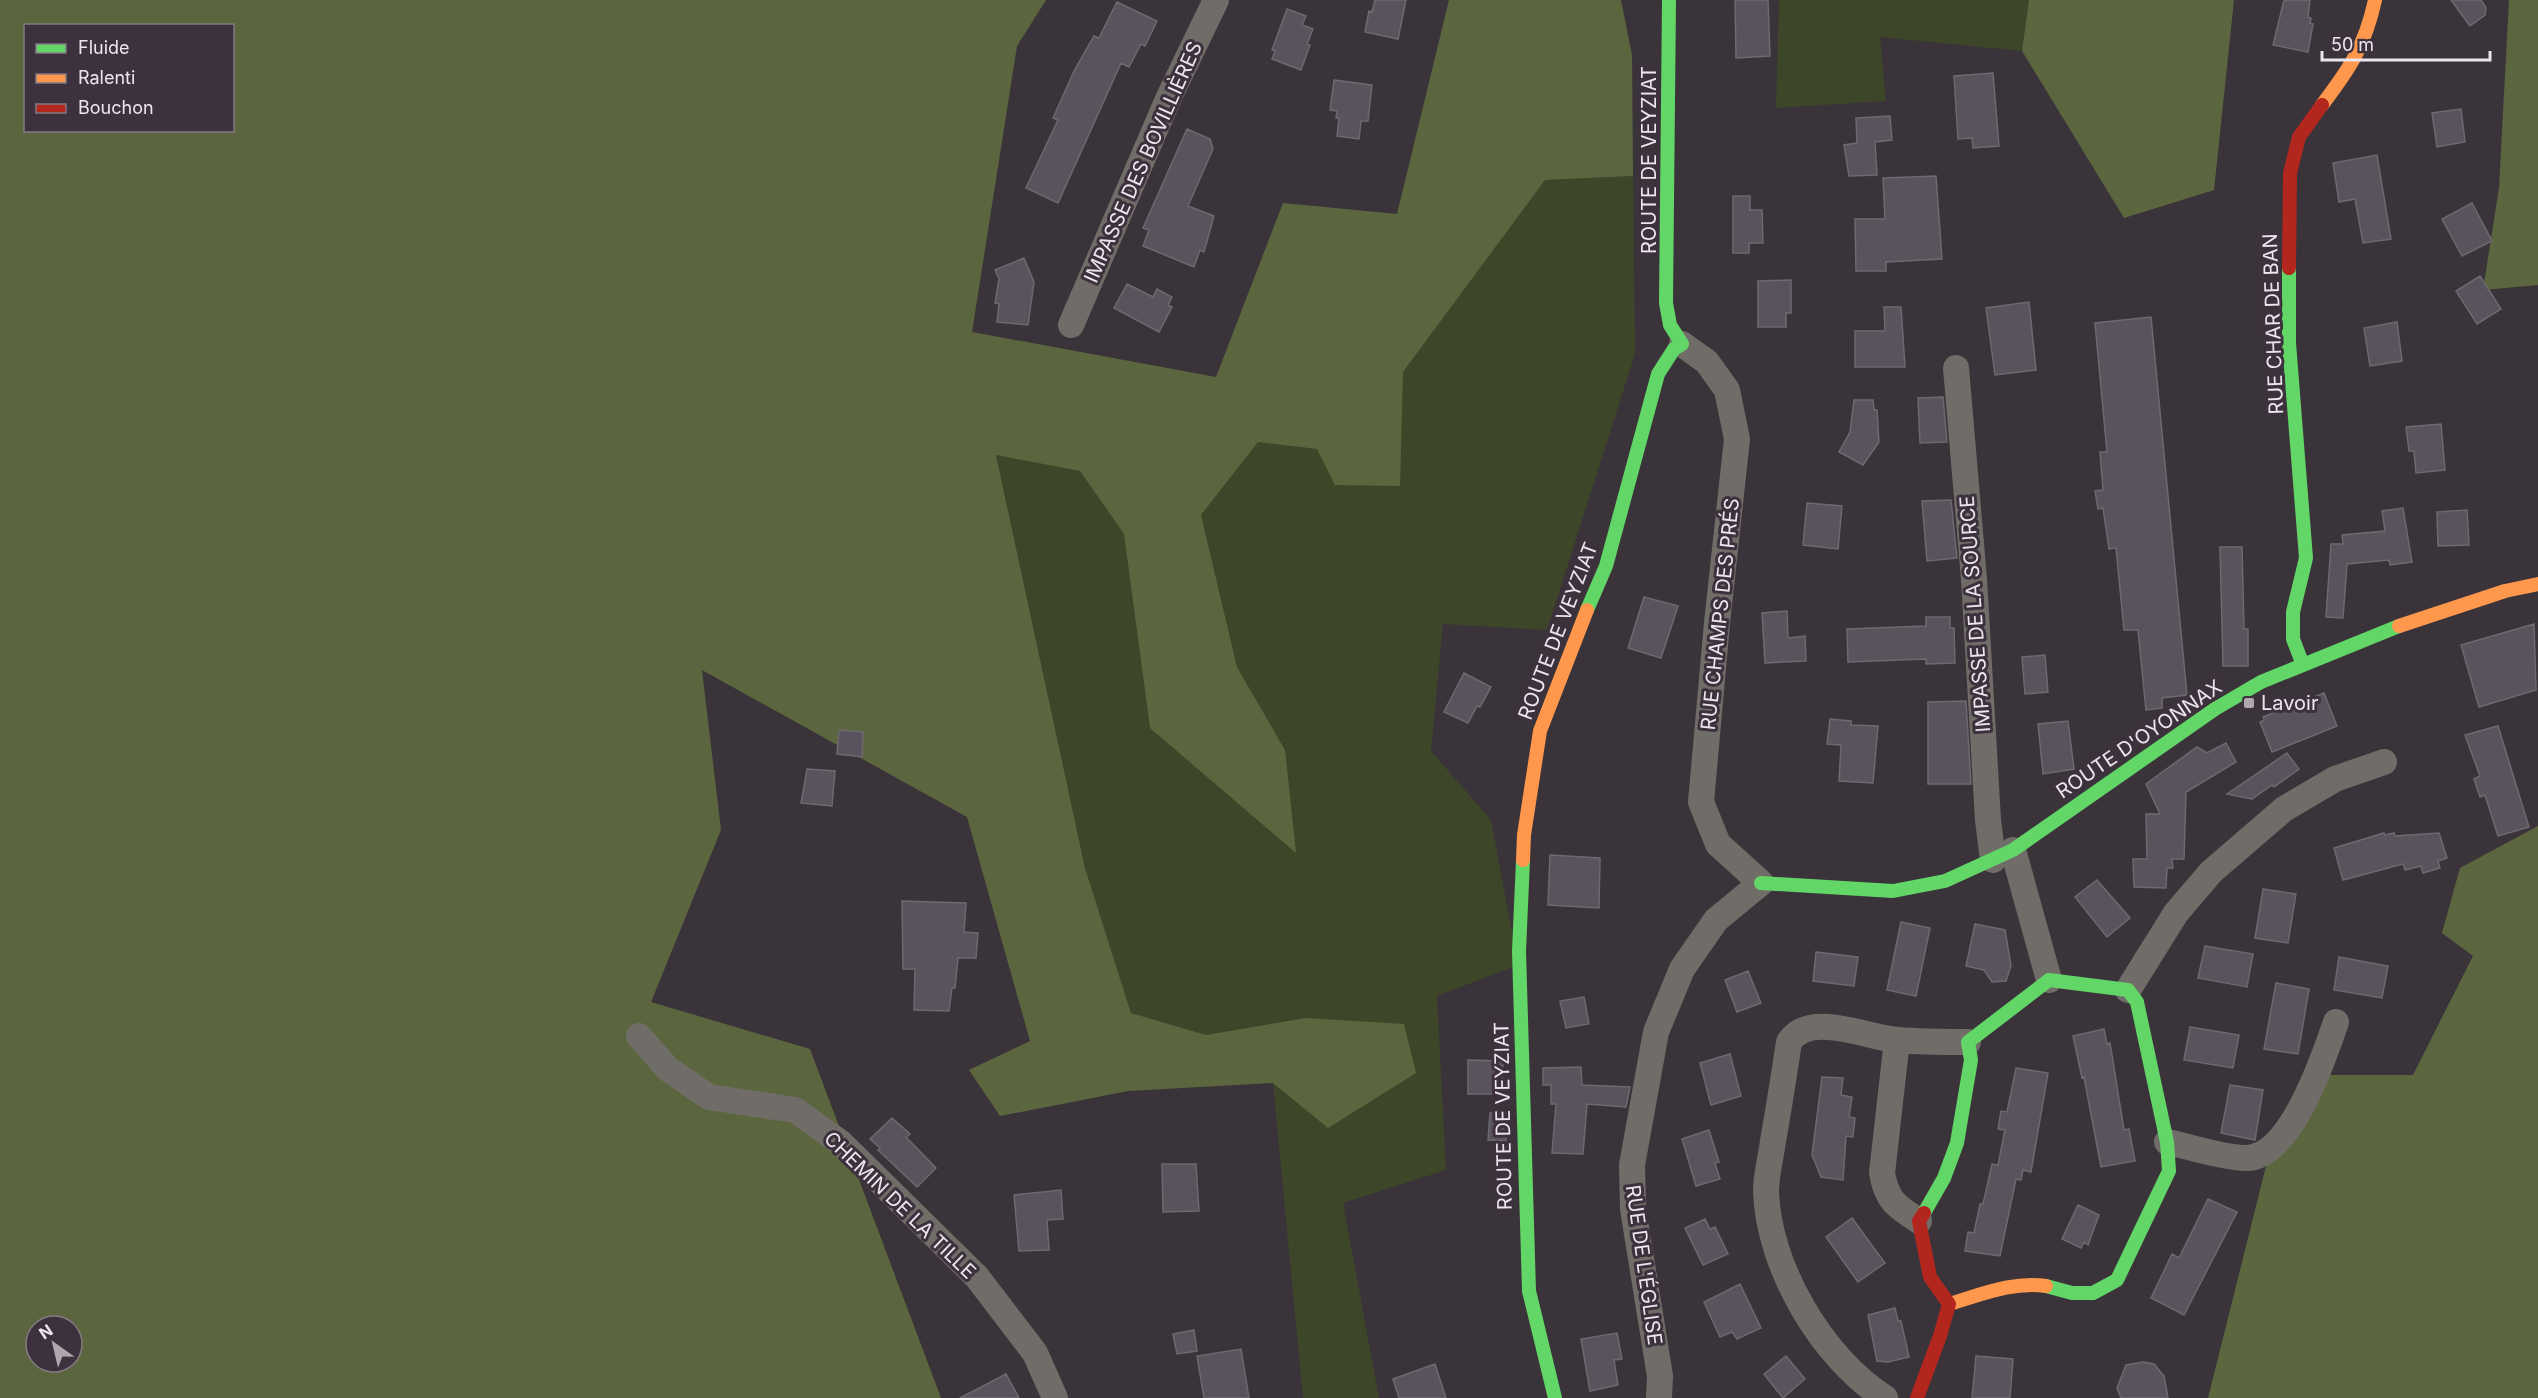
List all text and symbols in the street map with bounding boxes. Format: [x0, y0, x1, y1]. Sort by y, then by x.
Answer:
legend [24, 24, 234, 132]
scale bar [2322, 24, 2490, 62]
text: 50 m [2331, 34, 2374, 55]
text: Fluide [78, 37, 130, 58]
street label: IMPASSE DES BOVILLIÈRES [1078, 37, 1207, 286]
street label: ROUTE DE VEYZIAT [1637, 66, 1661, 254]
text: Ralenti [78, 67, 135, 88]
text: Bouchon [78, 97, 154, 118]
street label: RUE CHAR DE BAN [2258, 233, 2288, 415]
street label: IMPASSE DE LA SOURCE [1955, 495, 1995, 733]
street label: RUE CHAMPS DES PRÉS [1695, 497, 1744, 731]
street label: ROUTE DE VEYZIAT [1513, 539, 1603, 723]
street label: ROUTE D'OYONNAX [2052, 674, 2227, 803]
place label: Lavoir [2261, 691, 2319, 715]
marker: Lavoir [2242, 696, 2256, 710]
street label: ROUTE DE VEYZIAT [1489, 1022, 1517, 1210]
street label: CHEMIN DE LA TILLE [819, 1126, 981, 1284]
street label: RUE DE L'ÉGLISE [1621, 1183, 1668, 1347]
north arrow [24, 1314, 84, 1374]
text: N [35, 1320, 56, 1343]

